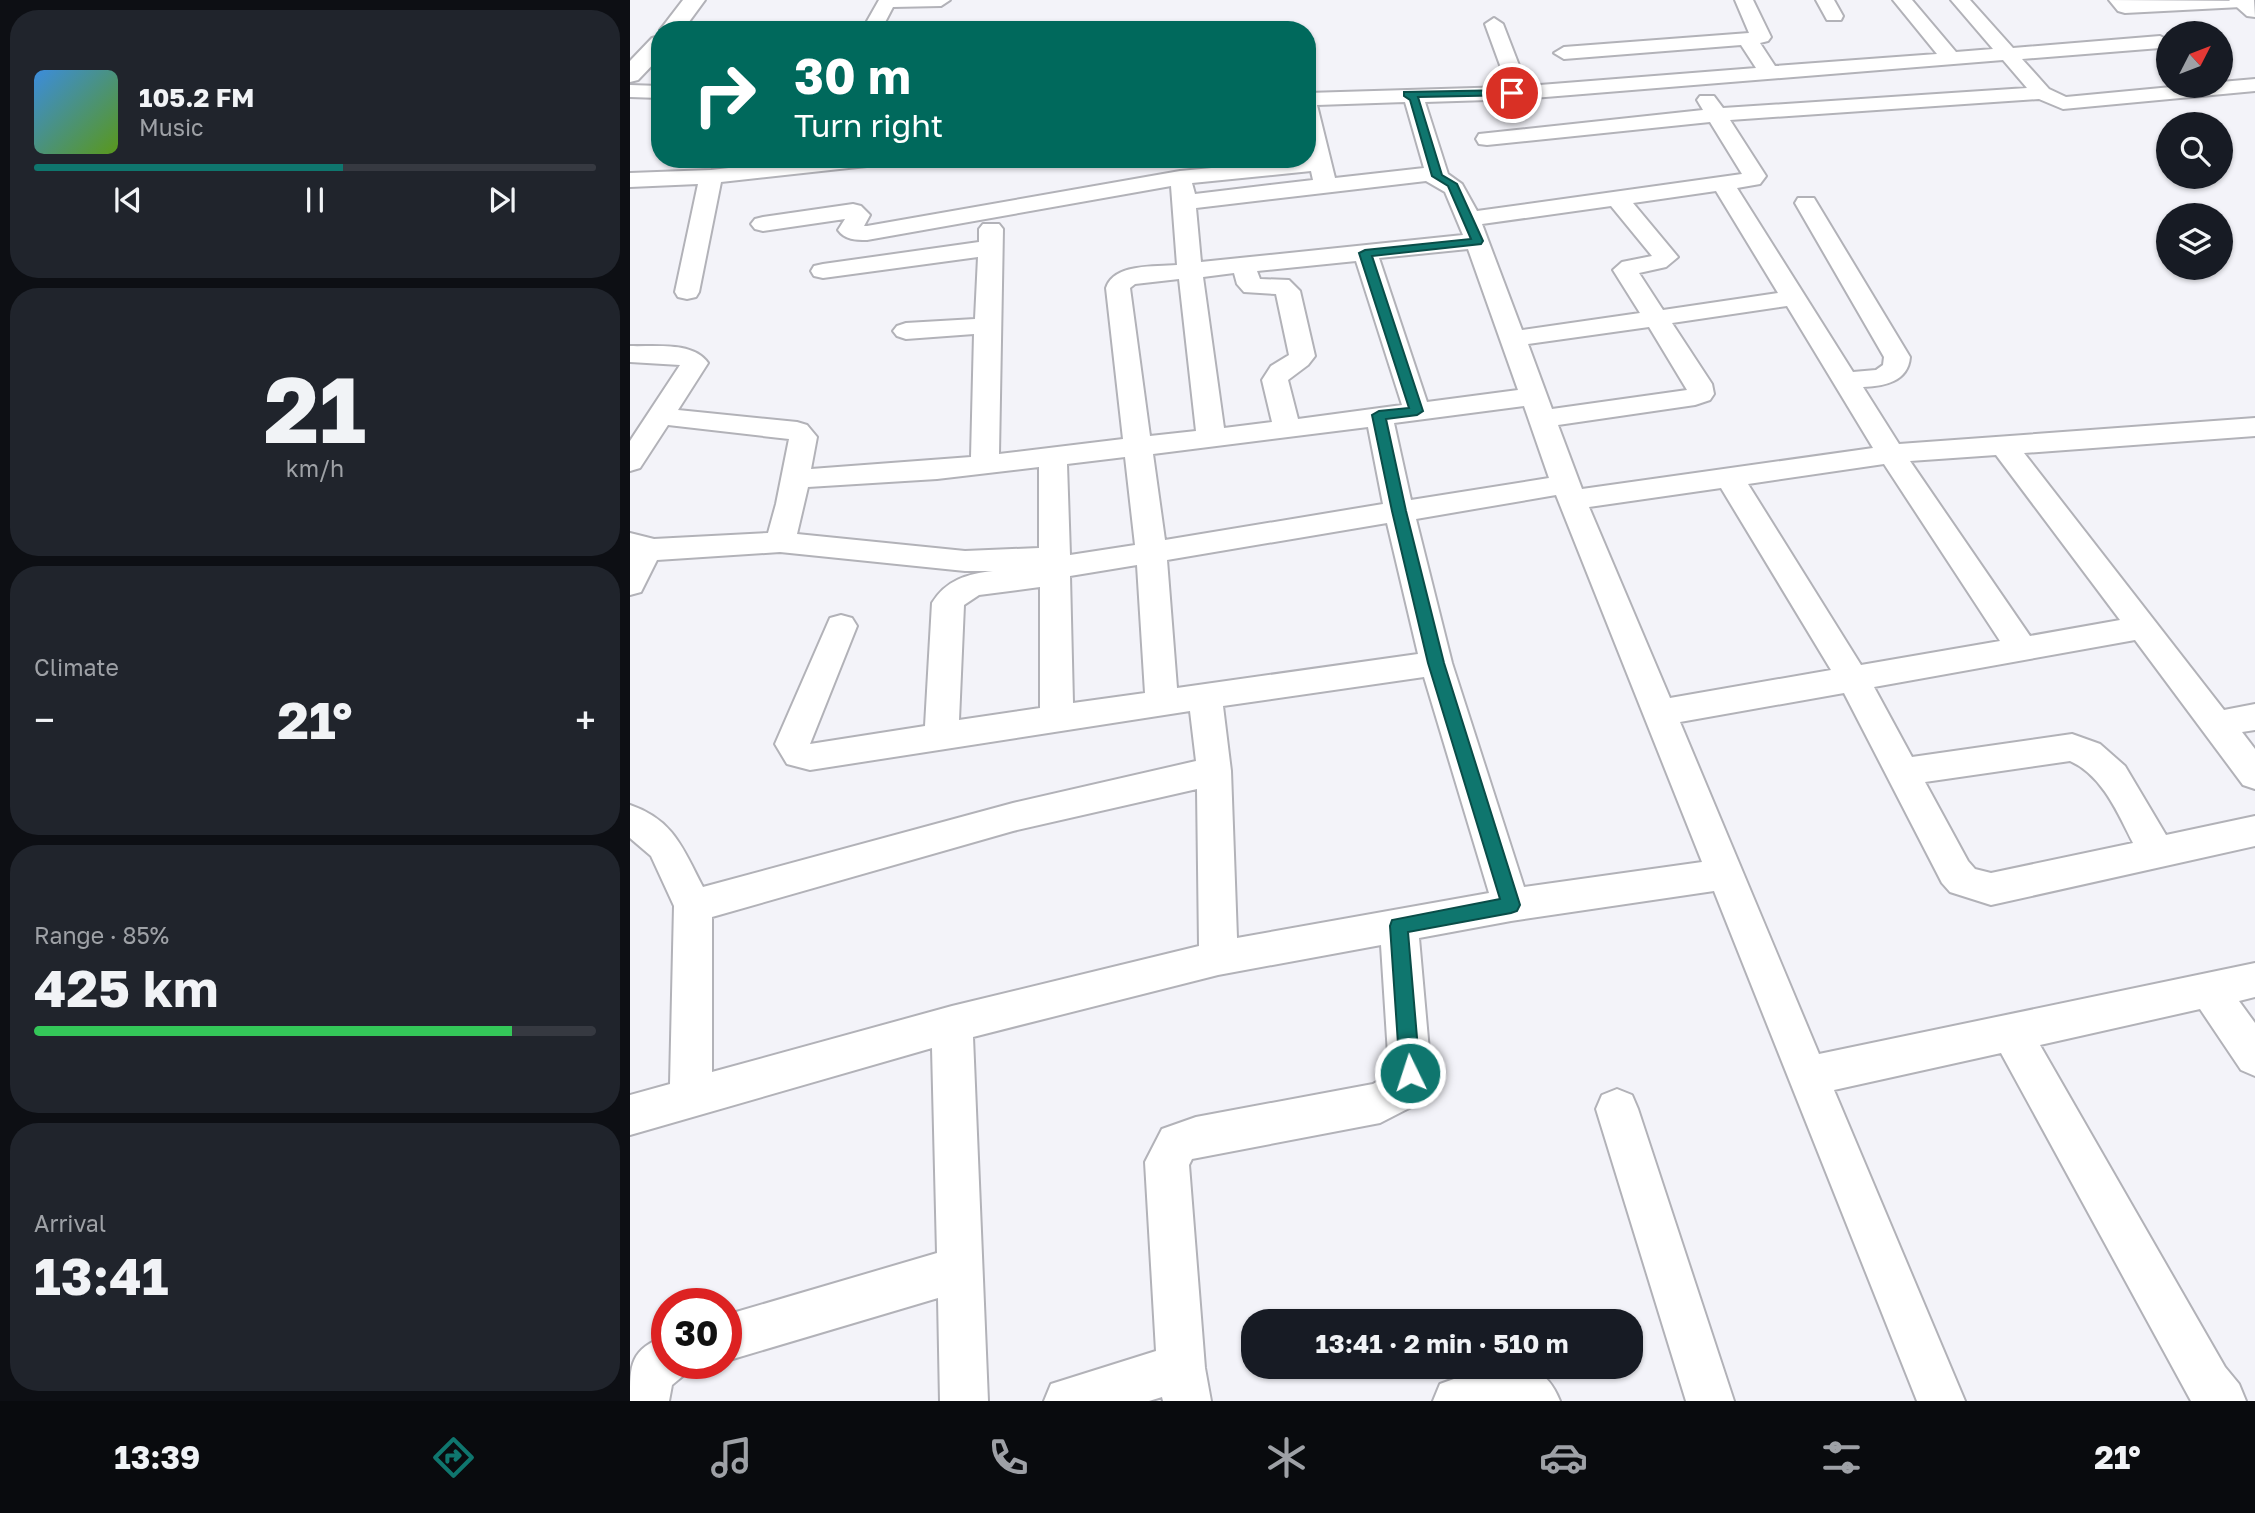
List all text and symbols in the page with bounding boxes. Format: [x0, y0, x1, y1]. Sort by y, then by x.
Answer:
north arrow [2156, 21, 2233, 98]
map controls [2156, 21, 2233, 280]
text: 30 m [794, 46, 911, 105]
icon: right [679, 49, 770, 140]
pin [1482, 63, 1542, 123]
icon: arrive [1493, 74, 1531, 112]
text: 105.2 FM [139, 82, 254, 113]
text: Turn right [794, 106, 943, 144]
button: search [2156, 112, 2233, 189]
text: Music [139, 113, 204, 141]
icon: previous [109, 181, 147, 219]
icon: pause [296, 181, 334, 219]
icon: next [483, 181, 521, 219]
button: layers [2156, 203, 2233, 280]
text: 21 [264, 354, 366, 463]
text: km/h [286, 454, 344, 482]
text: Climate [34, 653, 119, 681]
text: 21° [277, 688, 353, 750]
text: − [34, 697, 55, 742]
text: + [575, 697, 596, 742]
text: Range · 85% [34, 921, 169, 949]
text: 425 km [34, 956, 219, 1018]
position arrow [1373, 1036, 1447, 1110]
text: Arrival [34, 1209, 106, 1237]
text: 13:41 [34, 1244, 168, 1306]
speed limit sign: 30 [651, 1288, 742, 1379]
text: 13:41 · 2 min · 510 m [1315, 1328, 1569, 1359]
icon: directions [429, 1433, 478, 1482]
icon: music [707, 1433, 756, 1482]
icon: phone [984, 1433, 1033, 1482]
icon: climate [1262, 1433, 1311, 1482]
icon: car [1539, 1433, 1588, 1482]
icon: filters [1817, 1433, 1866, 1482]
text: 13:39 [114, 1438, 200, 1476]
text: 21° [2094, 1438, 2141, 1476]

